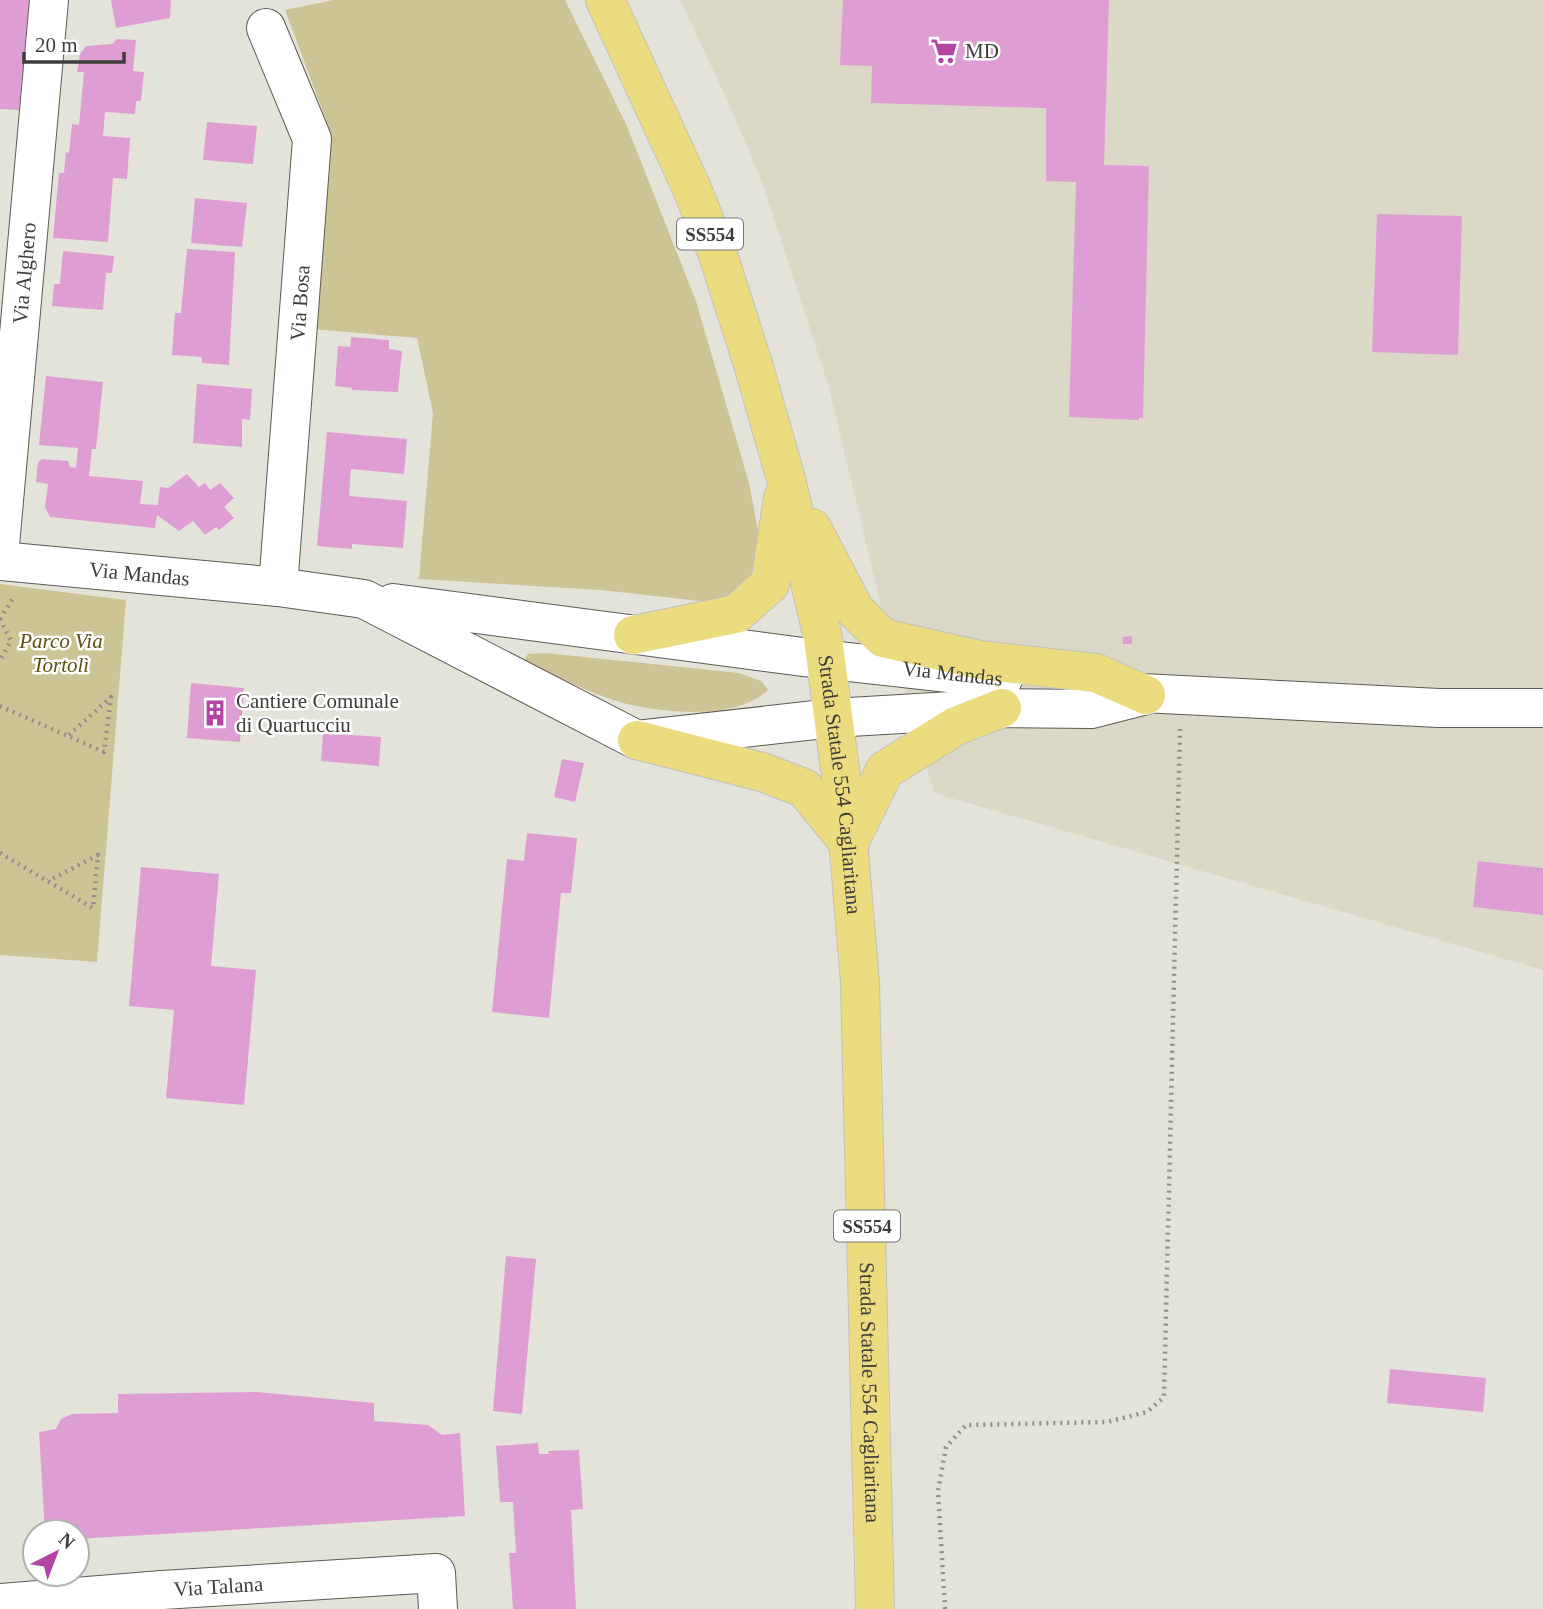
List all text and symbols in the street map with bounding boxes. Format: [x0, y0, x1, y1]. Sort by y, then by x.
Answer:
scale bar [24, 21, 124, 65]
text: 20 m [35, 33, 78, 57]
supermarket icon: MD [929, 36, 959, 66]
place label: MD [965, 39, 999, 63]
road number: SS554 [677, 218, 743, 250]
street label: Via Alghero [8, 221, 41, 325]
street label: Via Bosa [285, 263, 315, 342]
street label: Via Mandas [88, 557, 191, 591]
park label: Parco Via Tortolì [18, 629, 103, 677]
street label: Strada Statale 554 Cagliaritana [813, 654, 866, 916]
street label: Via Mandas [901, 656, 1004, 691]
place label: Cantiere Comunale di Quartucciu [236, 689, 399, 737]
building icon: Cantiere Comunale di Quartucciu [200, 698, 230, 728]
road number: SS554 [834, 1210, 900, 1242]
street label: Strada Statale 554 Cagliaritana [855, 1262, 885, 1524]
north arrow [21, 1518, 91, 1588]
text: N [55, 1528, 79, 1553]
street label: Via Talana [173, 1572, 265, 1601]

